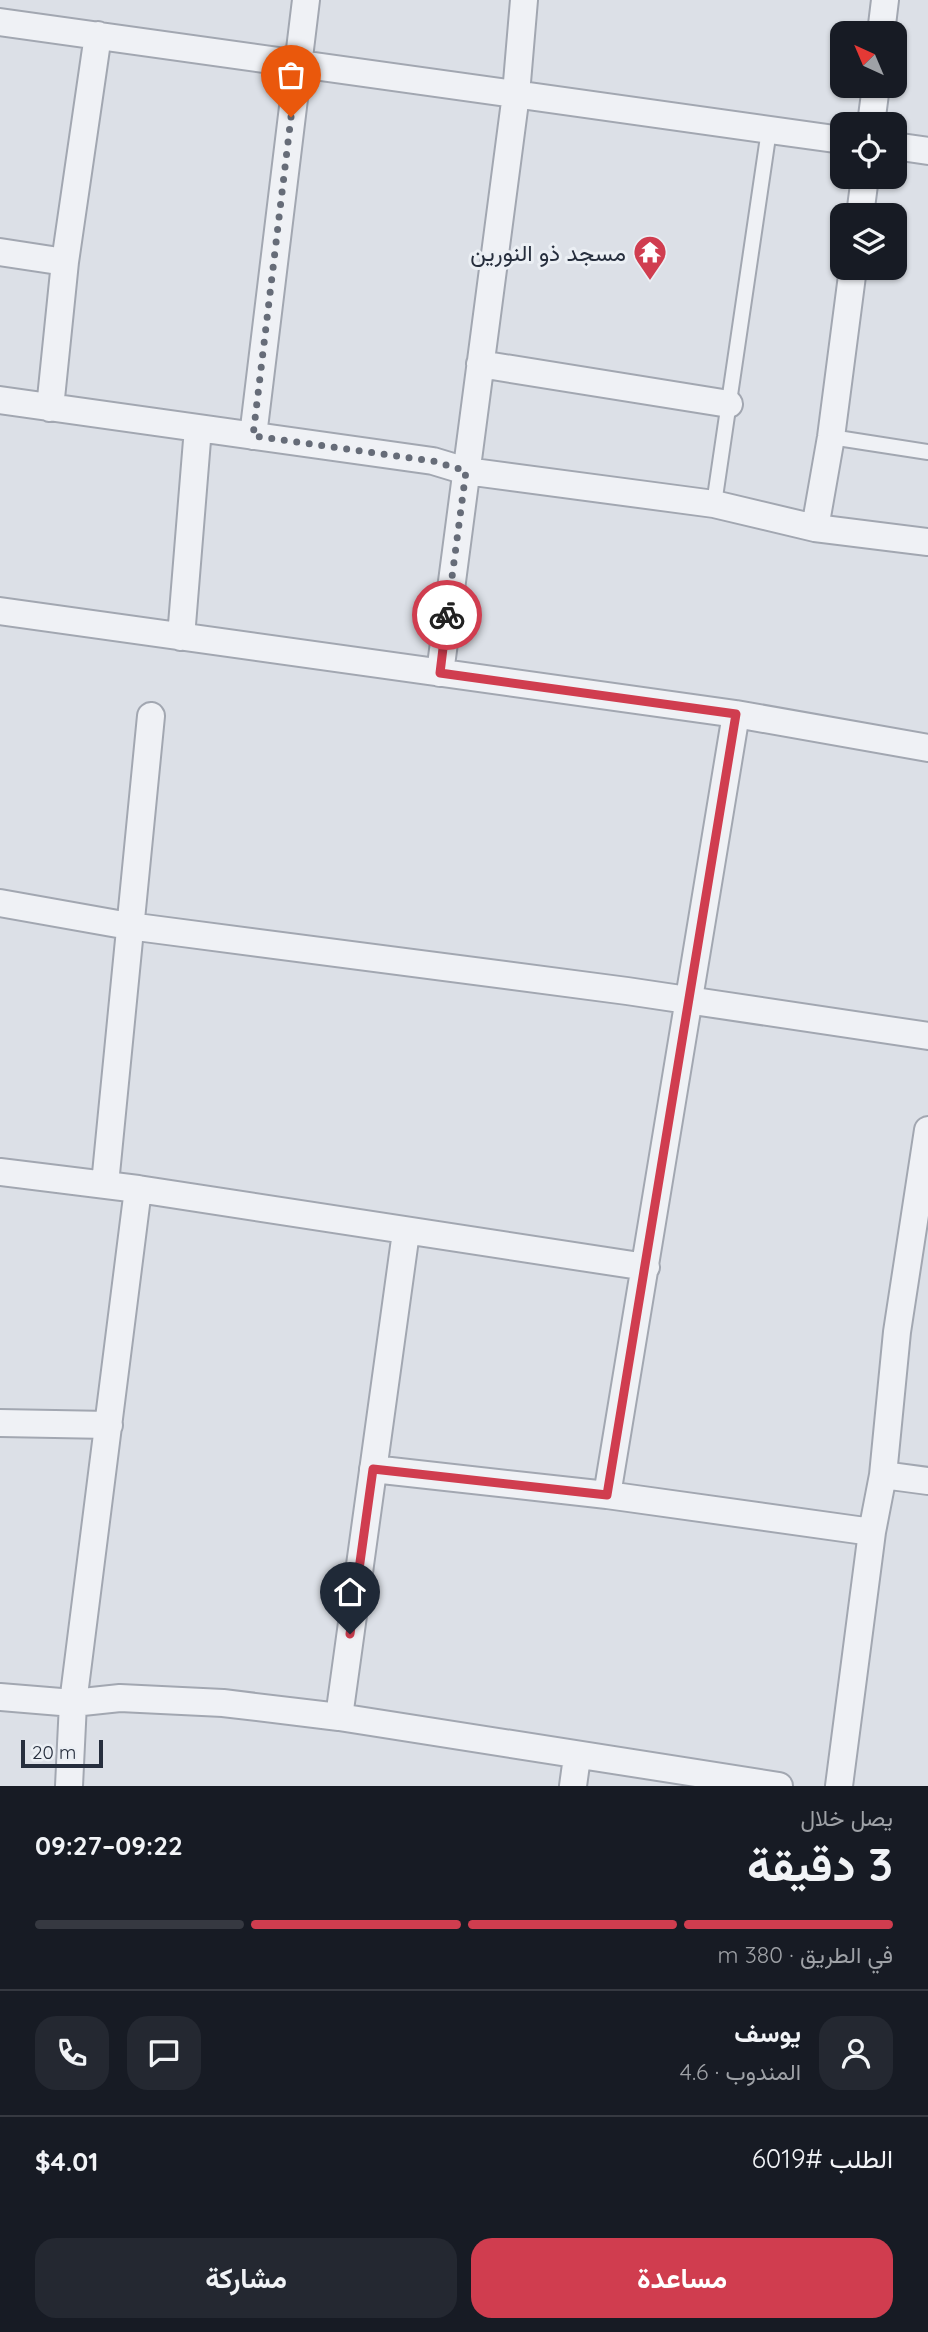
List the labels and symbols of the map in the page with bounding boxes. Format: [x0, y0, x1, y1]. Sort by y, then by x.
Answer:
north arrow [830, 21, 906, 98]
pin [261, 45, 321, 117]
temple icon: مسجد ذو النورين [631, 233, 669, 282]
place label: مسجد ذو النورين [470, 238, 626, 268]
courier [412, 580, 482, 650]
pin [320, 1562, 380, 1634]
scale bar [21, 1737, 103, 1769]

